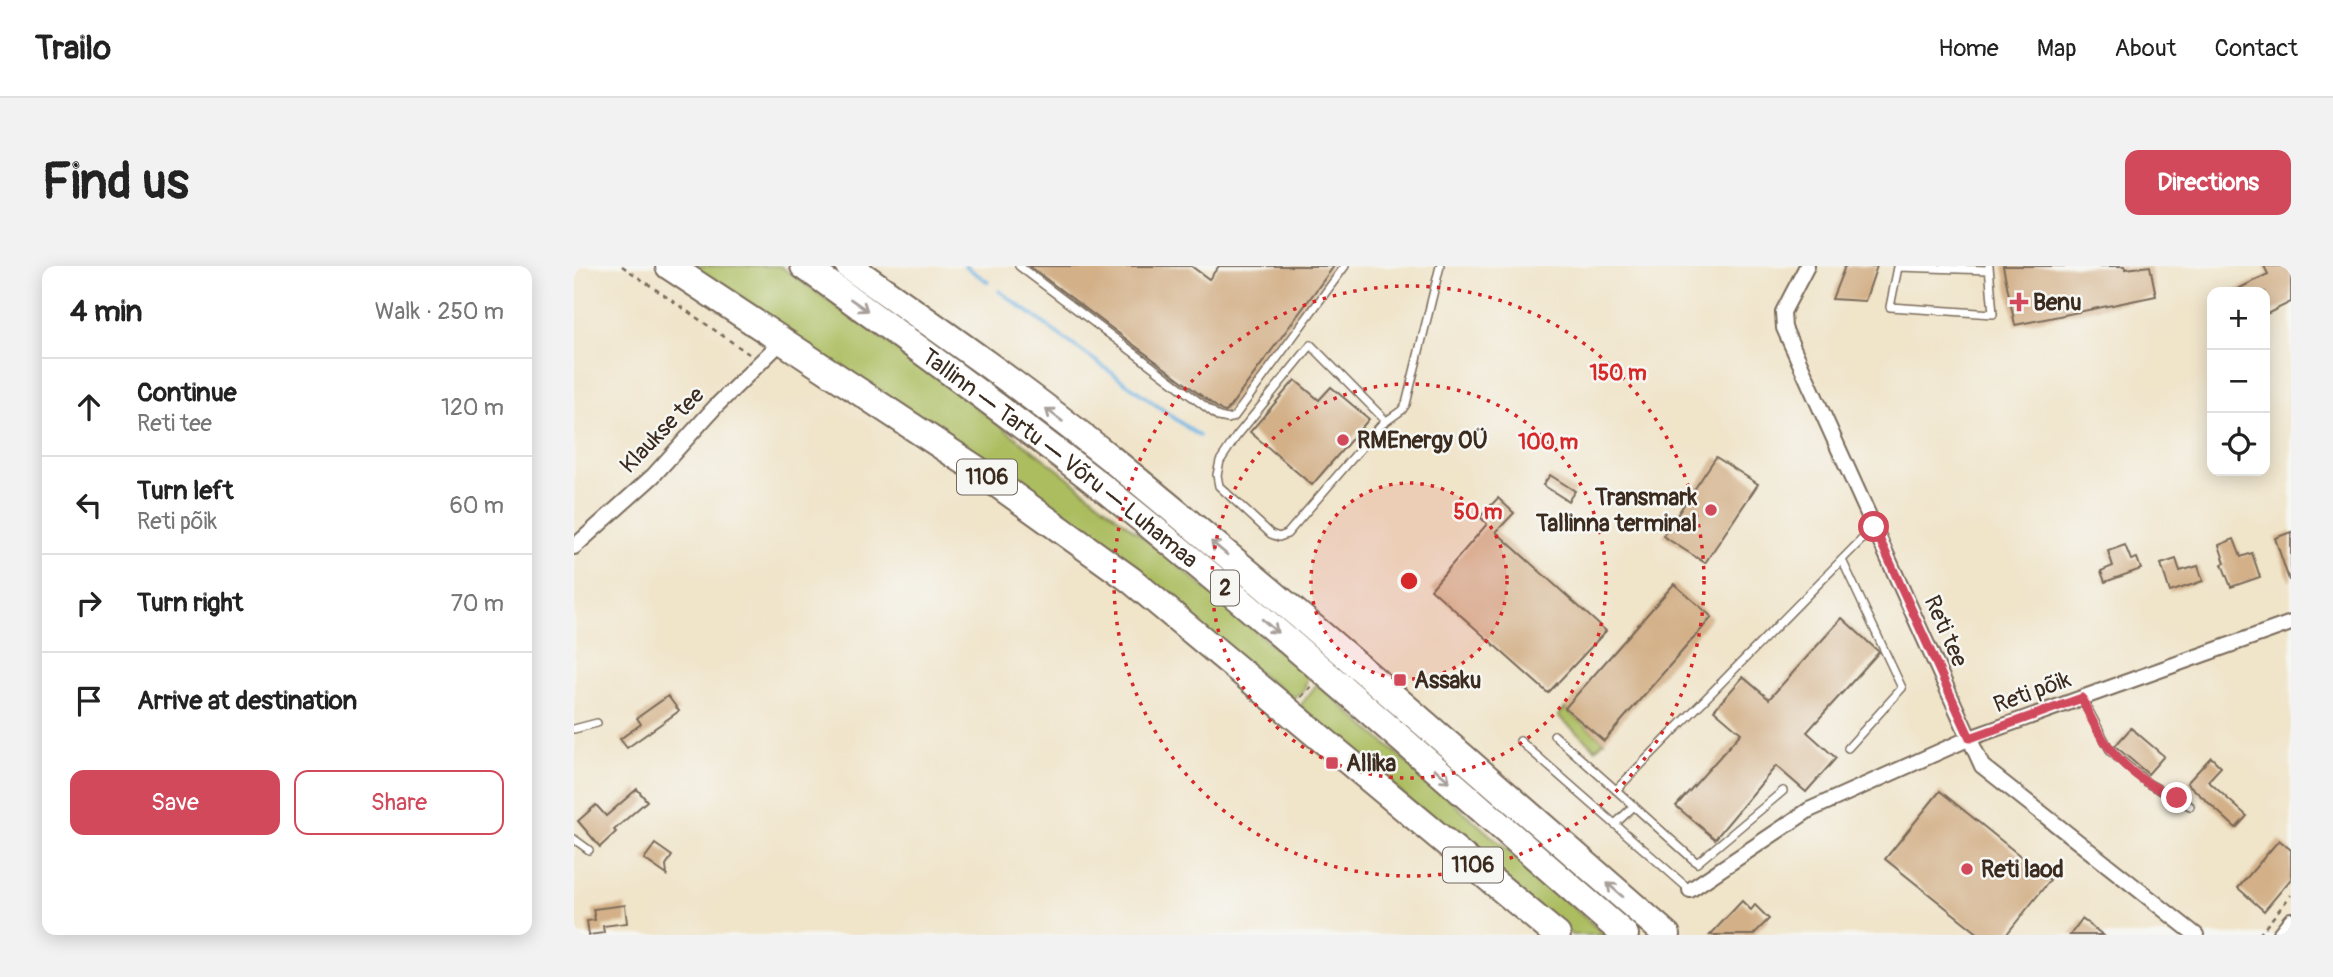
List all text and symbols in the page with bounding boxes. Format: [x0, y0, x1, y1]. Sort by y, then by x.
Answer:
text: Trailo [35, 28, 111, 69]
text: Home [1938, 34, 1999, 63]
text: Map [2037, 34, 2077, 63]
text: About [2115, 34, 2177, 63]
text: Contact [2215, 34, 2298, 63]
button: Directions [2125, 150, 2291, 215]
text: Find us [42, 152, 189, 213]
map controls [2207, 287, 2270, 476]
button: + [2207, 287, 2270, 350]
place label: Benu [2033, 288, 2081, 317]
text: 4 min [70, 293, 143, 330]
marker: Benu [2011, 294, 2027, 310]
text: Walk · 250 m [375, 297, 504, 326]
one-way arrow [849, 298, 868, 313]
street label: Tallinn — Tartu — Võru — Luhamaa [916, 342, 1204, 574]
button: − [2207, 350, 2270, 413]
text: 150 m [1589, 360, 1647, 387]
text: Continue [137, 377, 237, 409]
street label: Klaukse tee [614, 380, 711, 479]
icon: ahead [70, 388, 108, 426]
text: 120 m [441, 393, 504, 422]
one-way arrow [1045, 408, 1064, 423]
text: Reti tee [137, 409, 212, 438]
button: locate [2207, 413, 2270, 476]
place label: RMEnergy OÜ [1357, 426, 1488, 455]
text: 100 m [1518, 429, 1578, 456]
marker: RMEnergy OÜ [1335, 432, 1351, 448]
road number: 1106 [957, 460, 1017, 494]
text: Turn left [137, 475, 233, 507]
place label: Transmark Tallinna terminal [1535, 483, 1697, 538]
icon: left [70, 486, 108, 524]
text: 60 m [449, 491, 504, 520]
text: 50 m [1454, 499, 1503, 526]
marker: Transmark Tallinna terminal [1703, 502, 1719, 518]
text: Reti põik [137, 507, 217, 536]
route start [1858, 511, 1889, 542]
one-way arrow [1210, 540, 1228, 556]
centre of rings [1397, 569, 1421, 593]
road number: 2 [1211, 570, 1239, 606]
icon: right [70, 584, 108, 622]
text: Turn right [137, 587, 243, 619]
text: 70 m [451, 589, 504, 618]
street label: Reti tee [1918, 591, 1975, 672]
one-way arrow [1261, 618, 1279, 634]
street label: Reti põik [1989, 665, 2075, 719]
place label: Assaku [1414, 666, 1481, 695]
marker: Assaku [1392, 672, 1408, 688]
icon: arrive [70, 682, 108, 720]
text: Arrive at destination [137, 685, 357, 717]
place label: Allika [1346, 749, 1397, 778]
marker: Allika [1324, 755, 1340, 771]
one-way arrow [1433, 767, 1451, 783]
button: Save [70, 770, 280, 835]
button: Share [294, 770, 504, 835]
route end [2161, 782, 2192, 813]
road number: 1106 [1443, 848, 1503, 882]
place label: Reti laod [1981, 855, 2064, 884]
marker: Reti laod [1959, 861, 1975, 877]
one-way arrow [1607, 882, 1625, 898]

